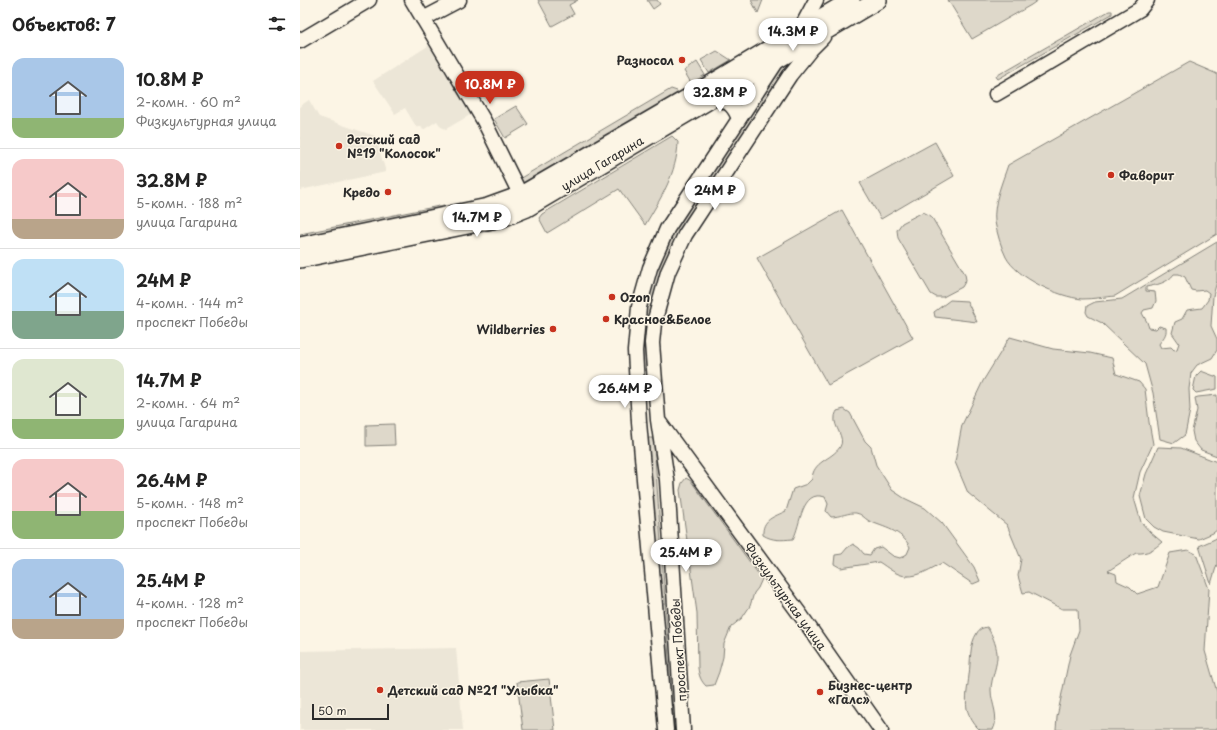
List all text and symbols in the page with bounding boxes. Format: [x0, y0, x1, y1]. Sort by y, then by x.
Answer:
text: Объектов: 7 [12, 11, 115, 37]
icon: filters [266, 13, 288, 35]
pin: 14.3M ₽ [756, 18, 830, 52]
text: 14.3M ₽ [767, 21, 819, 40]
place label: Разносол [616, 51, 674, 69]
marker: Разносол [677, 55, 687, 65]
text: 10.8M ₽ [136, 66, 203, 92]
pin: 10.8M ₽ [453, 71, 527, 105]
icon: home [44, 74, 92, 122]
text: 10.8M ₽ [464, 74, 516, 93]
pin: 32.8M ₽ [683, 79, 757, 113]
text: 32.8M ₽ [693, 82, 747, 101]
text: 2-комн. · 60 m² [136, 92, 241, 111]
text: Физкультурная улица [136, 111, 276, 130]
place label: детский сад №19 "Колосок" [347, 130, 441, 162]
street label: улица Гагарина [557, 131, 647, 195]
marker: детский сад №19 "Колосок" [334, 141, 344, 151]
place label: Фаворит [1119, 166, 1175, 184]
text: 32.8M ₽ [136, 167, 207, 193]
marker: Фаворит [1106, 170, 1116, 180]
icon: home [44, 175, 92, 223]
pin: 24M ₽ [687, 177, 743, 211]
text: 24M ₽ [694, 180, 736, 199]
place label: Кредо [343, 183, 380, 201]
marker: Кредо [383, 187, 393, 197]
text: 5-комн. · 188 m² [136, 193, 243, 212]
pin: 14.7M ₽ [440, 204, 514, 238]
text: 14.7M ₽ [452, 207, 502, 226]
text: улица Гагарина [136, 212, 238, 231]
text: 24M ₽ [136, 267, 191, 293]
icon: home [44, 275, 92, 323]
place label: Ozon [620, 288, 650, 306]
marker: Ozon [607, 292, 617, 302]
text: 4-комн. · 144 m² [136, 293, 244, 312]
place label: Красное&Белое [614, 310, 711, 328]
text: проспект Победы [136, 312, 248, 331]
marker: Красное&Белое [601, 314, 611, 324]
place label: Wildberries [476, 320, 545, 338]
marker: Wildberries [548, 324, 558, 334]
text: 14.7M ₽ [136, 367, 201, 393]
icon: home [44, 375, 92, 423]
pin: 26.4M ₽ [588, 375, 662, 409]
text: 26.4M ₽ [598, 378, 652, 397]
text: 2-комн. · 64 m² [136, 393, 240, 412]
text: улица Гагарина [136, 412, 238, 431]
text: 26.4M ₽ [136, 467, 207, 493]
icon: home [44, 475, 92, 523]
text: 5-комн. · 148 m² [136, 493, 244, 512]
text: проспект Победы [136, 512, 248, 531]
street label: Физкультурная улица [741, 538, 832, 654]
pin: 25.4M ₽ [649, 539, 723, 573]
text: 25.4M ₽ [659, 542, 713, 561]
text: 25.4M ₽ [136, 567, 205, 593]
icon: home [44, 575, 92, 623]
text: 4-комн. · 128 m² [136, 593, 244, 612]
street label: проспект Победы [665, 598, 691, 702]
text: проспект Победы [136, 612, 248, 631]
place label: Бизнес-центр «Галс» [828, 676, 913, 708]
place label: Детский сад №21 "Улыбка" [387, 681, 558, 699]
marker: Детский сад №21 "Улыбка" [375, 685, 385, 695]
marker: Бизнес-центр «Галс» [815, 687, 825, 697]
scale bar [312, 702, 389, 721]
text: 50 m [318, 702, 347, 719]

